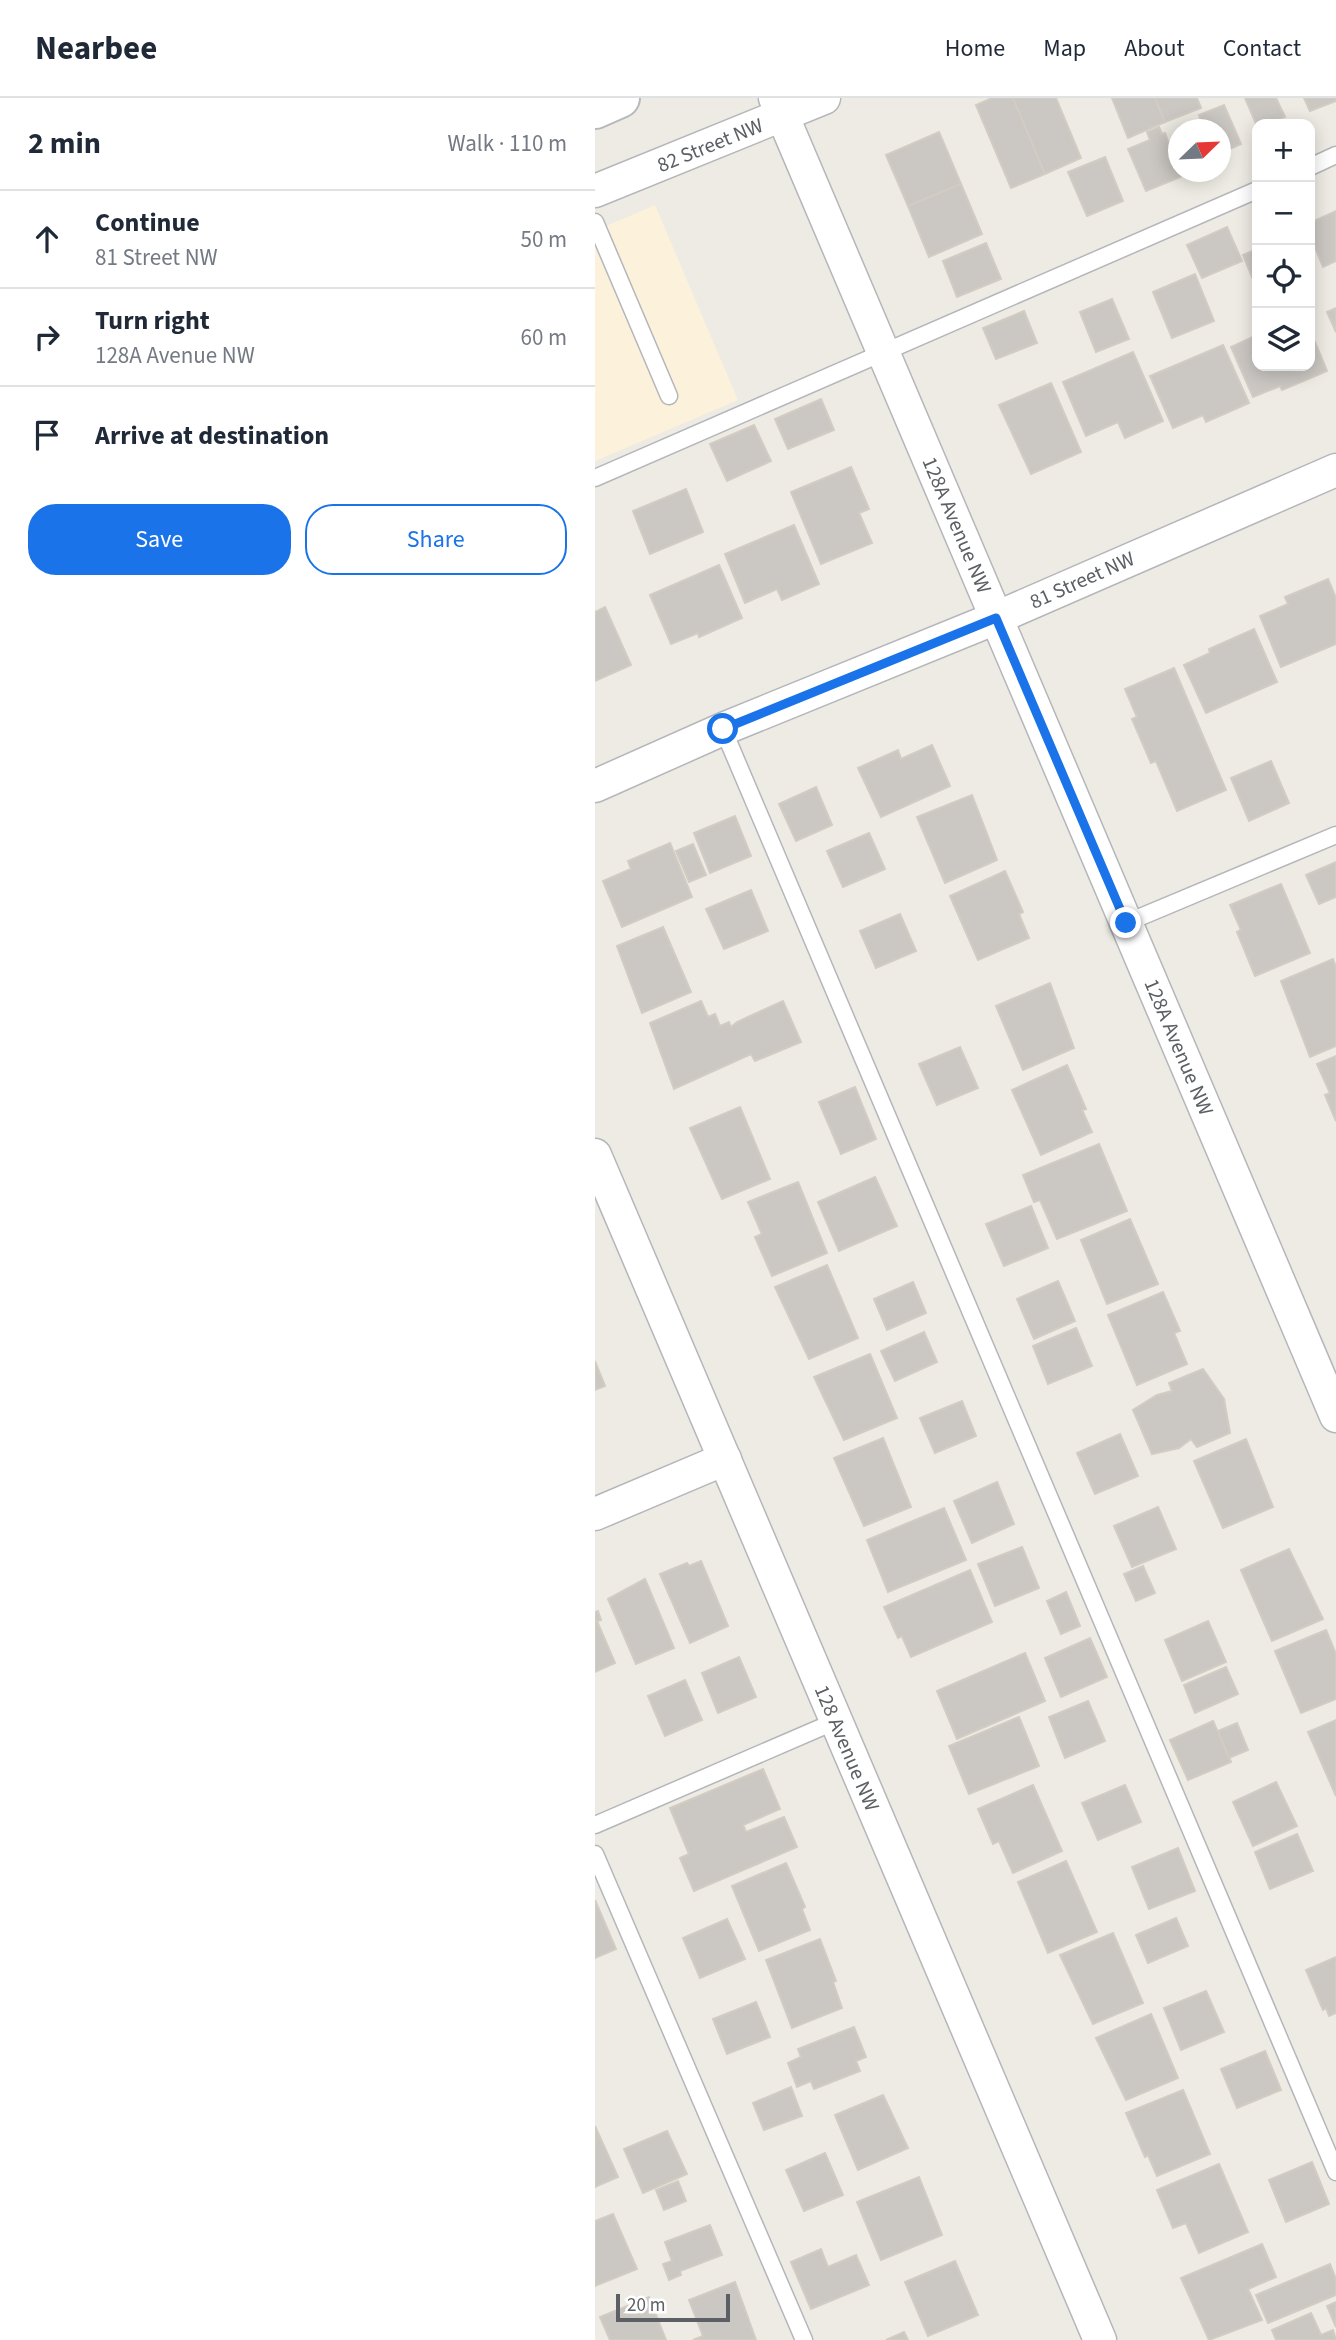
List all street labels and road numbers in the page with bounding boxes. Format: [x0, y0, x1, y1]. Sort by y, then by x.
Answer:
street label: 82 Street NW [652, 110, 768, 180]
street label: 128A Avenue NW [915, 452, 1000, 598]
street label: 81 Street NW [1025, 543, 1140, 616]
street label: 128A Avenue NW [1137, 974, 1222, 1120]
street label: 128 Avenue NW [807, 1680, 887, 1816]

